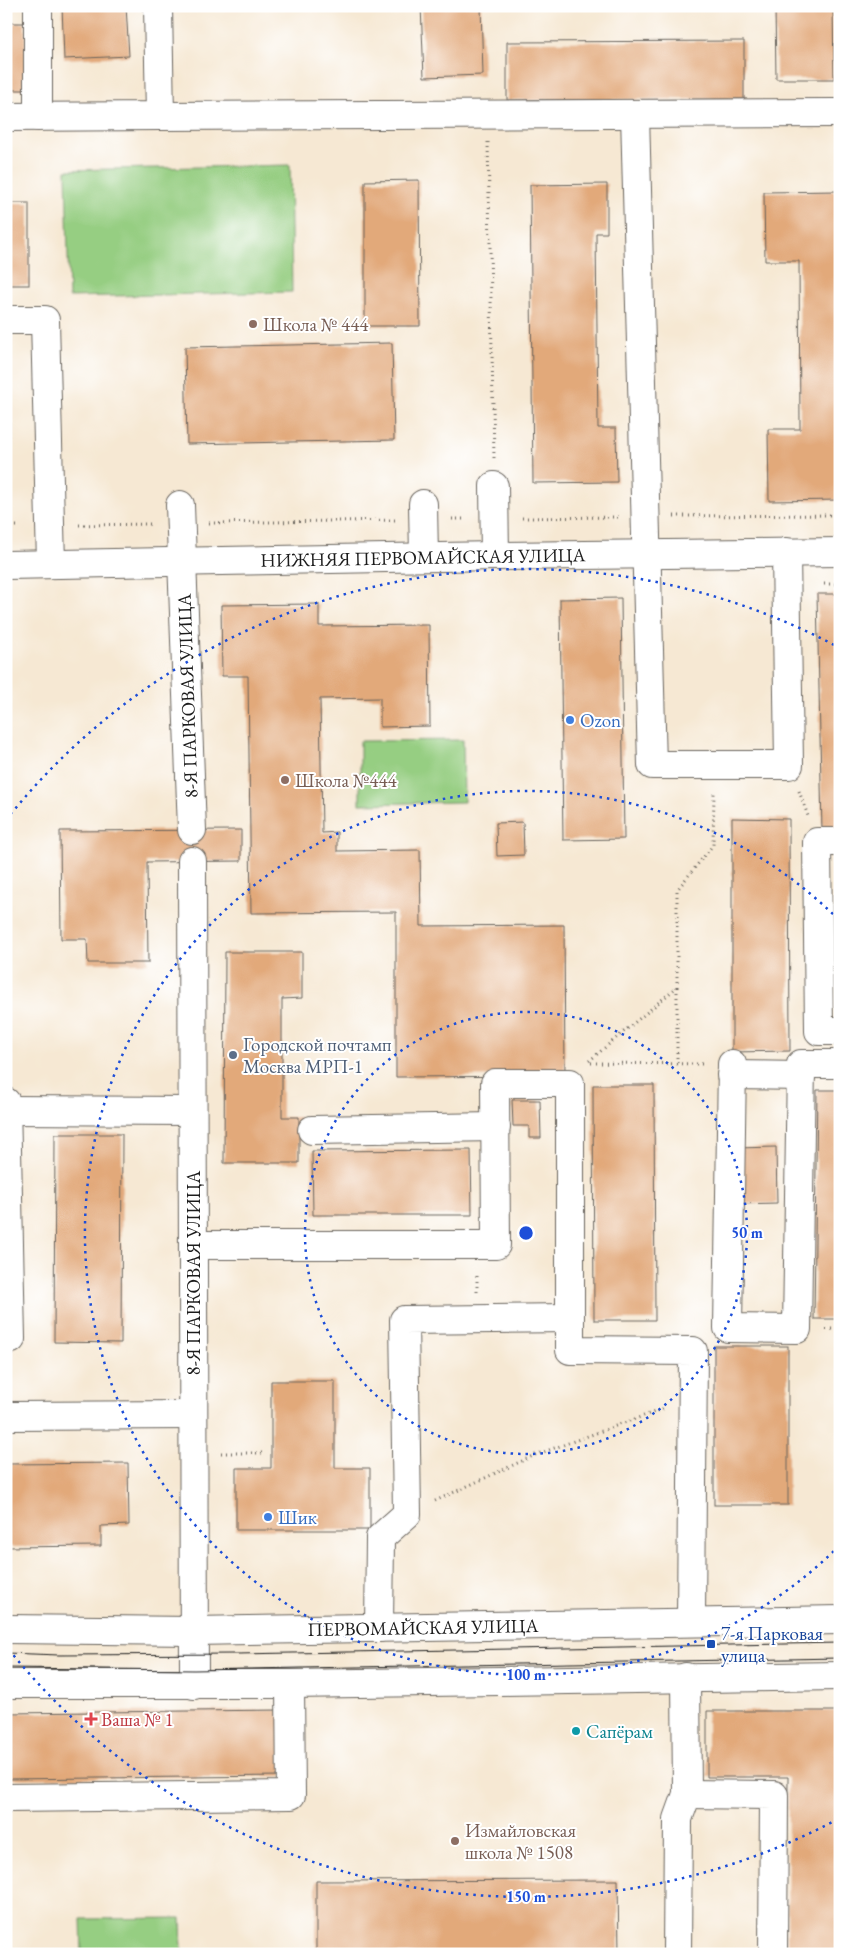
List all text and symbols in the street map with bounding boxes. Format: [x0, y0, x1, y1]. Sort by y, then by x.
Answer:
place label: Школа № 444 [263, 312, 369, 337]
marker: Школа № 444 [247, 318, 259, 330]
street label: НИЖНЯЯ ПЕРВОМАЙСКАЯ УЛИЦА [260, 542, 587, 573]
street label: 8-Я ПАРКОВАЯ УЛИЦА [171, 592, 204, 799]
place label: Ozon [580, 708, 621, 733]
marker: Ozon [564, 714, 576, 726]
place label: Школа №444 [295, 768, 398, 793]
marker: Школа №444 [279, 774, 291, 786]
place label: Городской почтамп Москва МРП-1 [243, 1032, 392, 1079]
marker: Городской почтамп Москва МРП-1 [227, 1049, 239, 1061]
street label: 8-Я ПАРКОВАЯ УЛИЦА [181, 1170, 206, 1375]
text: 50 m [731, 1223, 763, 1242]
centre of rings [517, 1224, 535, 1242]
place label: Шик [278, 1505, 317, 1530]
marker: Шик [262, 1511, 274, 1523]
street label: ПЕРВОМАЙСКАЯ УЛИЦА [307, 1613, 540, 1642]
place label: 7-я Парковая улица [721, 1621, 824, 1668]
marker: 7-я Парковая улица [705, 1638, 717, 1650]
text: 100 m [506, 1665, 546, 1684]
place label: Ваша № 1 [101, 1707, 174, 1732]
marker: Ваша № 1 [85, 1713, 97, 1725]
place label: Сапёрам [586, 1719, 653, 1744]
marker: Сапёрам [570, 1725, 582, 1737]
place label: Измайловская школа № 1508 [465, 1818, 576, 1865]
marker: Измайловская школа № 1508 [449, 1835, 461, 1847]
text: 150 m [506, 1887, 546, 1906]

